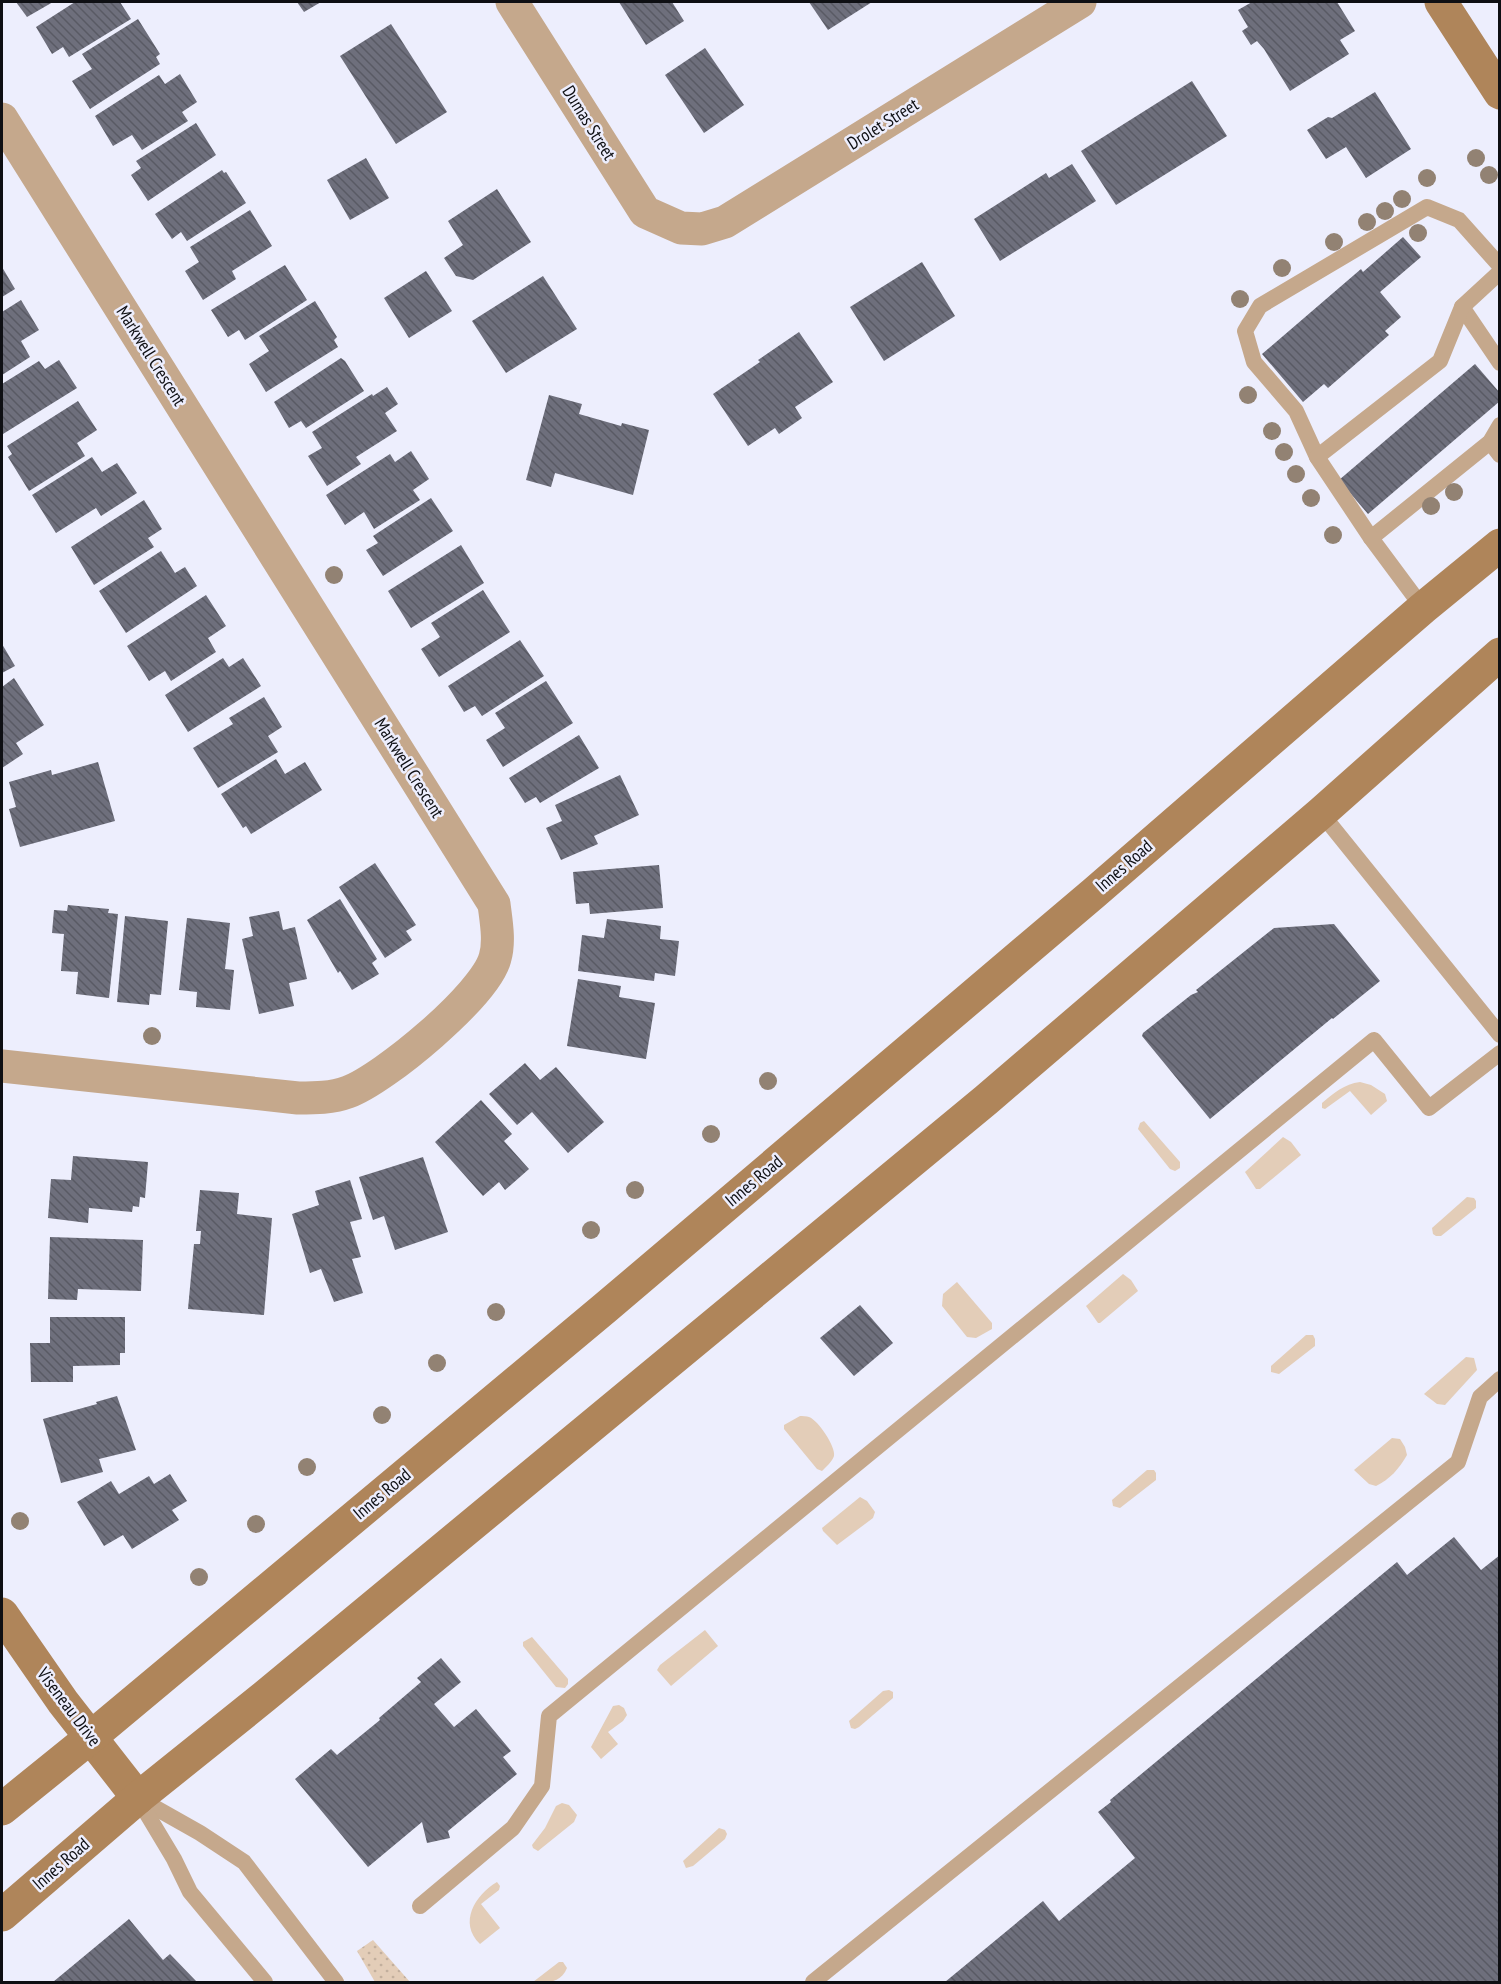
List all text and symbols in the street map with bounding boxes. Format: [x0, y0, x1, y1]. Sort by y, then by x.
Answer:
street label: Dumas Street [558, 81, 621, 164]
street label: Drolet Street [843, 93, 923, 154]
street label: Markwell Crescent [112, 302, 191, 410]
street label: Markwell Crescent [370, 714, 449, 822]
street label: Innes Road [1090, 835, 1157, 897]
street label: Innes Road [720, 1150, 787, 1211]
street label: Innes Road [348, 1463, 415, 1524]
street label: Viseneau Drive [32, 1662, 106, 1751]
street label: Innes Road [27, 1833, 94, 1895]

